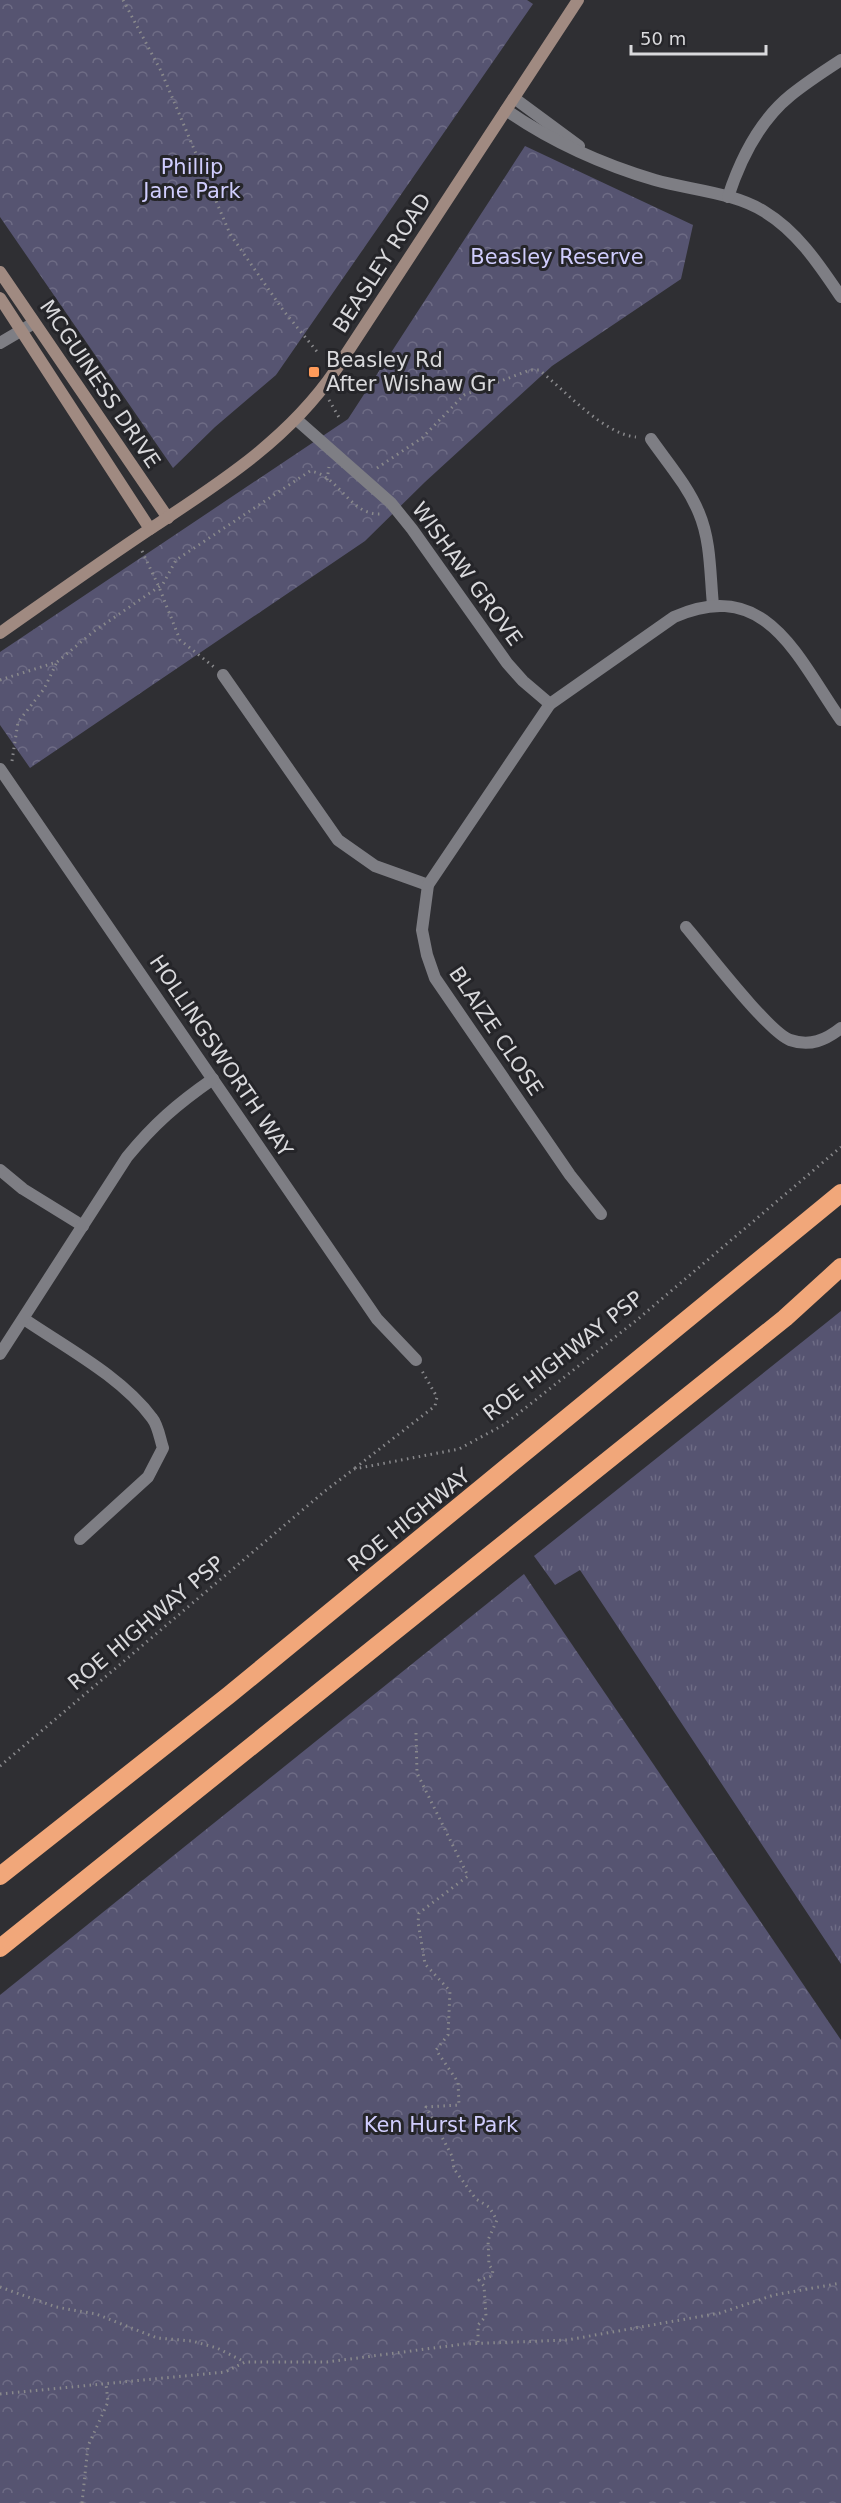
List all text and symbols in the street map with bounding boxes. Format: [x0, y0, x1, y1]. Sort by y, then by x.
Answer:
scale bar [631, 18, 766, 56]
text: 50 m [640, 28, 686, 49]
park label: Phillip Jane Park [141, 155, 242, 203]
street label: BEASLEY ROAD [328, 189, 436, 337]
park label: Beasley Reserve [470, 245, 644, 269]
street label: MCGUINESS DRIVE [35, 295, 165, 473]
place label: Beasley Rd After Wishaw Gr [326, 348, 495, 396]
marker: Beasley Rd After Wishaw Gr [307, 365, 321, 379]
street label: WISHAW GROVE [407, 498, 527, 650]
street label: HOLLINGSWORTH WAY [144, 951, 298, 1162]
street label: BLAIZE CLOSE [444, 962, 548, 1100]
street label: ROE HIGHWAY PSP [479, 1286, 647, 1426]
street label: ROE HIGHWAY [343, 1463, 475, 1577]
street label: ROE HIGHWAY PSP [63, 1551, 229, 1695]
park label: Ken Hurst Park [364, 2113, 519, 2137]

